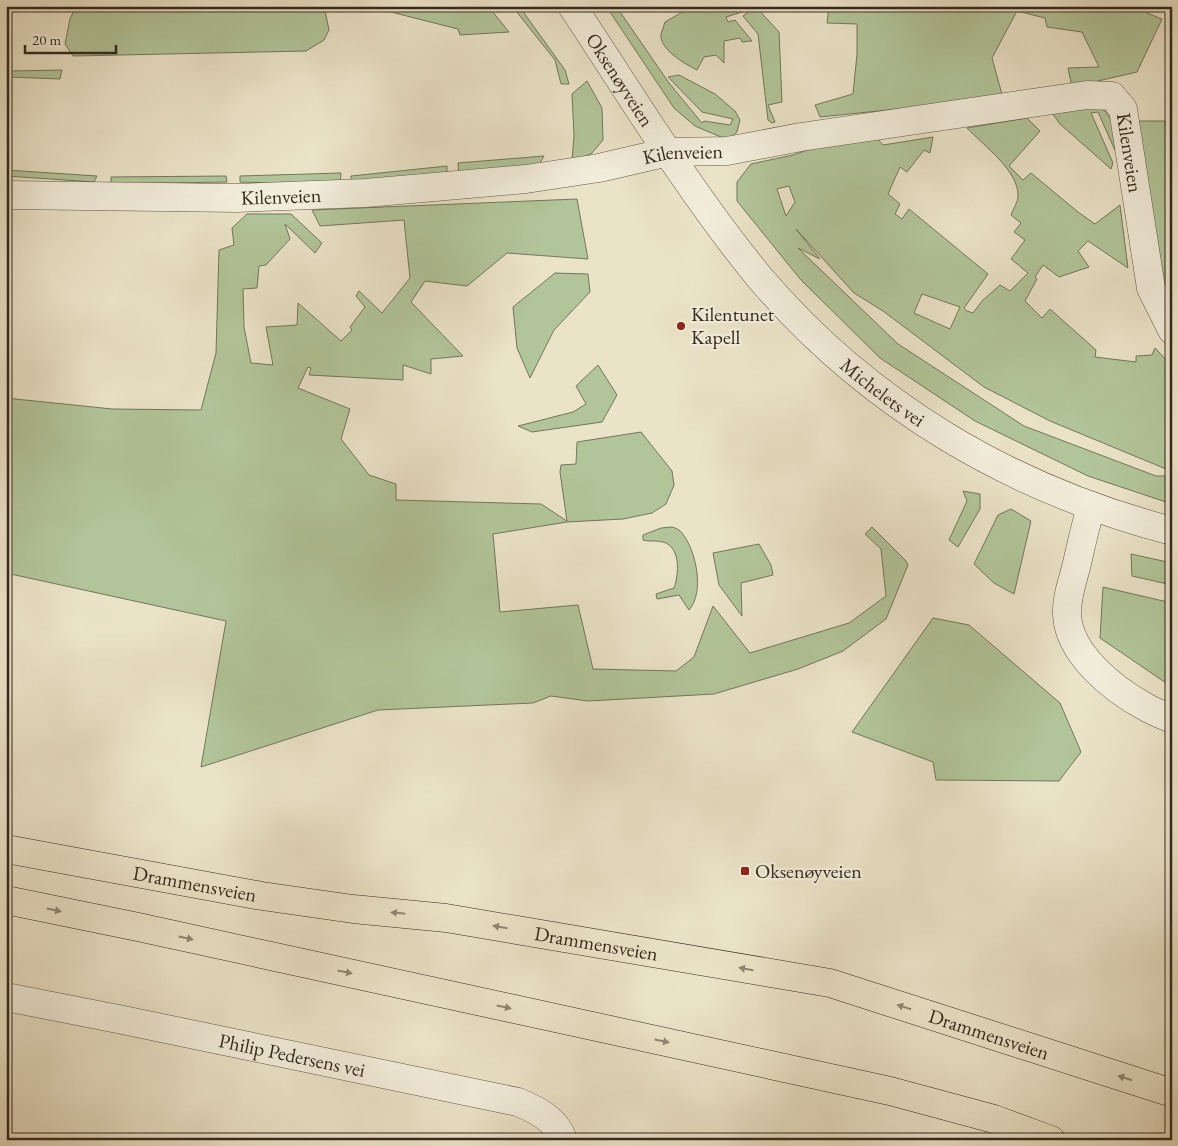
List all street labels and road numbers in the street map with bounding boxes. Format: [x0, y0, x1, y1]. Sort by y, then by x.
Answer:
street label: Oksenøyveien [580, 28, 660, 132]
street label: Kilenveien [1111, 111, 1149, 195]
street label: Kilenveien [640, 138, 724, 170]
street label: Kilenveien [240, 182, 322, 211]
street label: Michelets vei [835, 352, 930, 433]
street label: Drammensveien [131, 860, 259, 908]
street label: Drammensveien [532, 920, 660, 967]
street label: Drammensveien [925, 1003, 1053, 1066]
street label: Philip Pedersens vei [217, 1027, 368, 1083]

